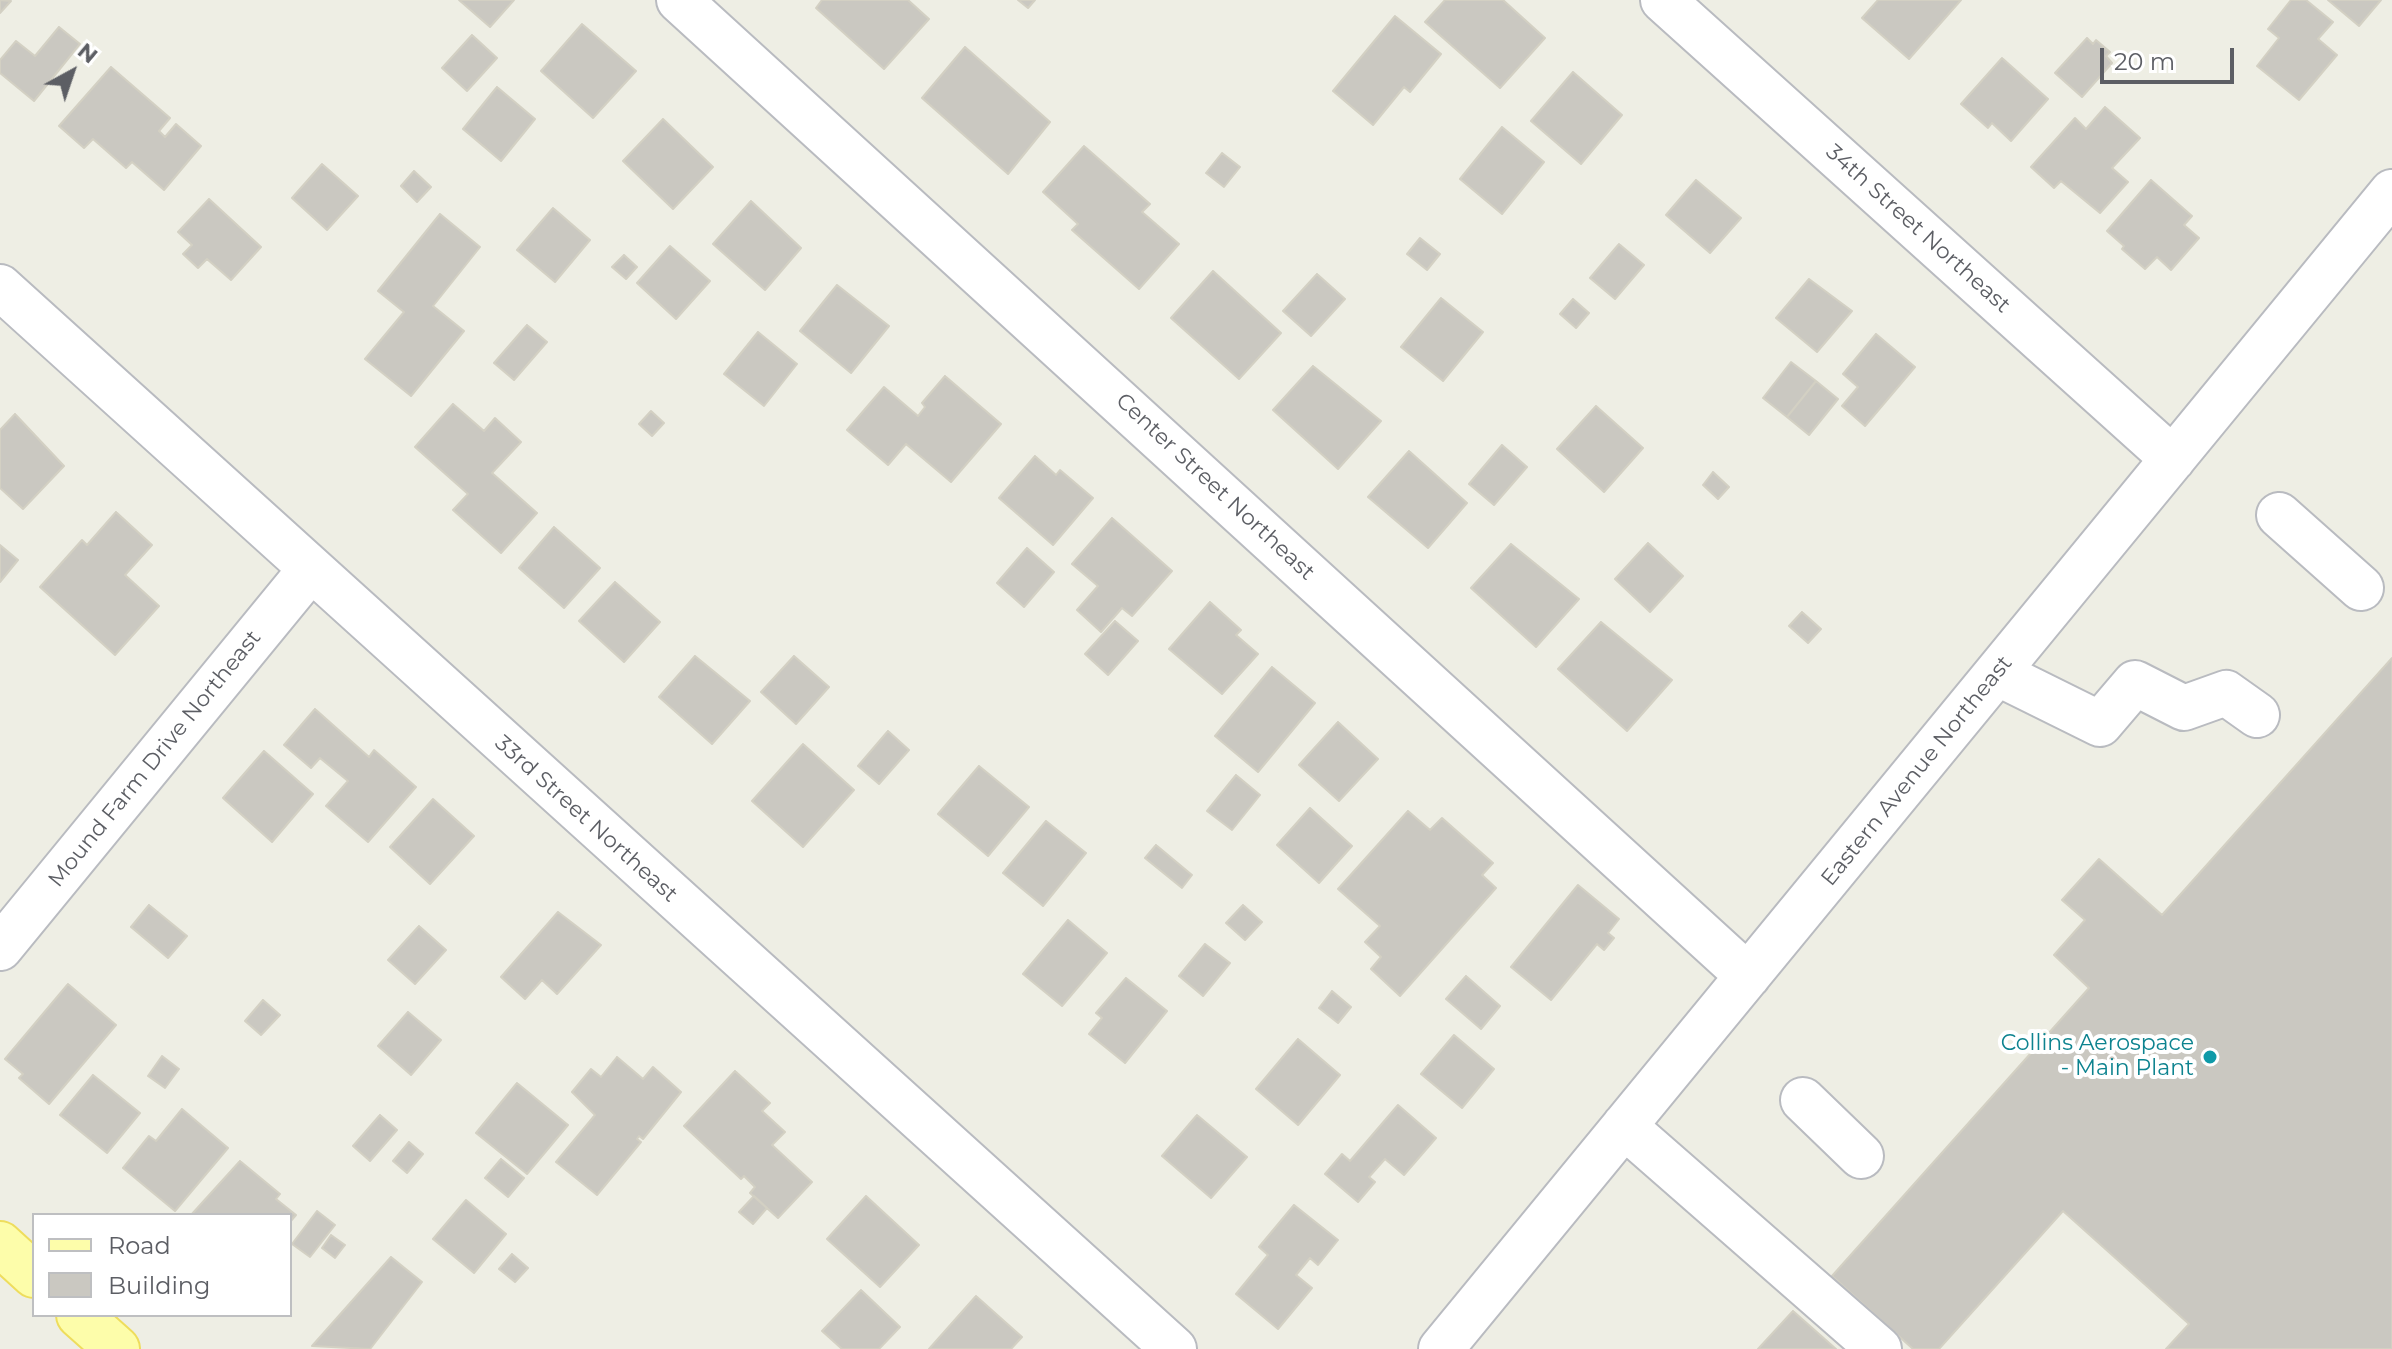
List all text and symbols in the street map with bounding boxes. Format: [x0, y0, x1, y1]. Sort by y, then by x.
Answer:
north arrow [32, 32, 112, 112]
scale bar [2104, 32, 2238, 82]
text: N [72, 37, 103, 69]
text: 20 m [2114, 47, 2175, 76]
street label: 34th Street Northeast [1820, 139, 2016, 319]
street label: Center Street Northeast [1110, 388, 1320, 586]
street label: Mound Farm Drive Northeast [43, 625, 267, 893]
street label: Eastern Avenue Northeast [1816, 651, 2018, 891]
street label: 33rd Street Northeast [489, 730, 683, 908]
place label: Collins Aerospace - Main Plant [2001, 1031, 2194, 1082]
marker: Collins Aerospace - Main Plant [2201, 1048, 2219, 1066]
legend [32, 1213, 292, 1317]
text: Road [108, 1231, 171, 1260]
text: Building [108, 1271, 211, 1300]

